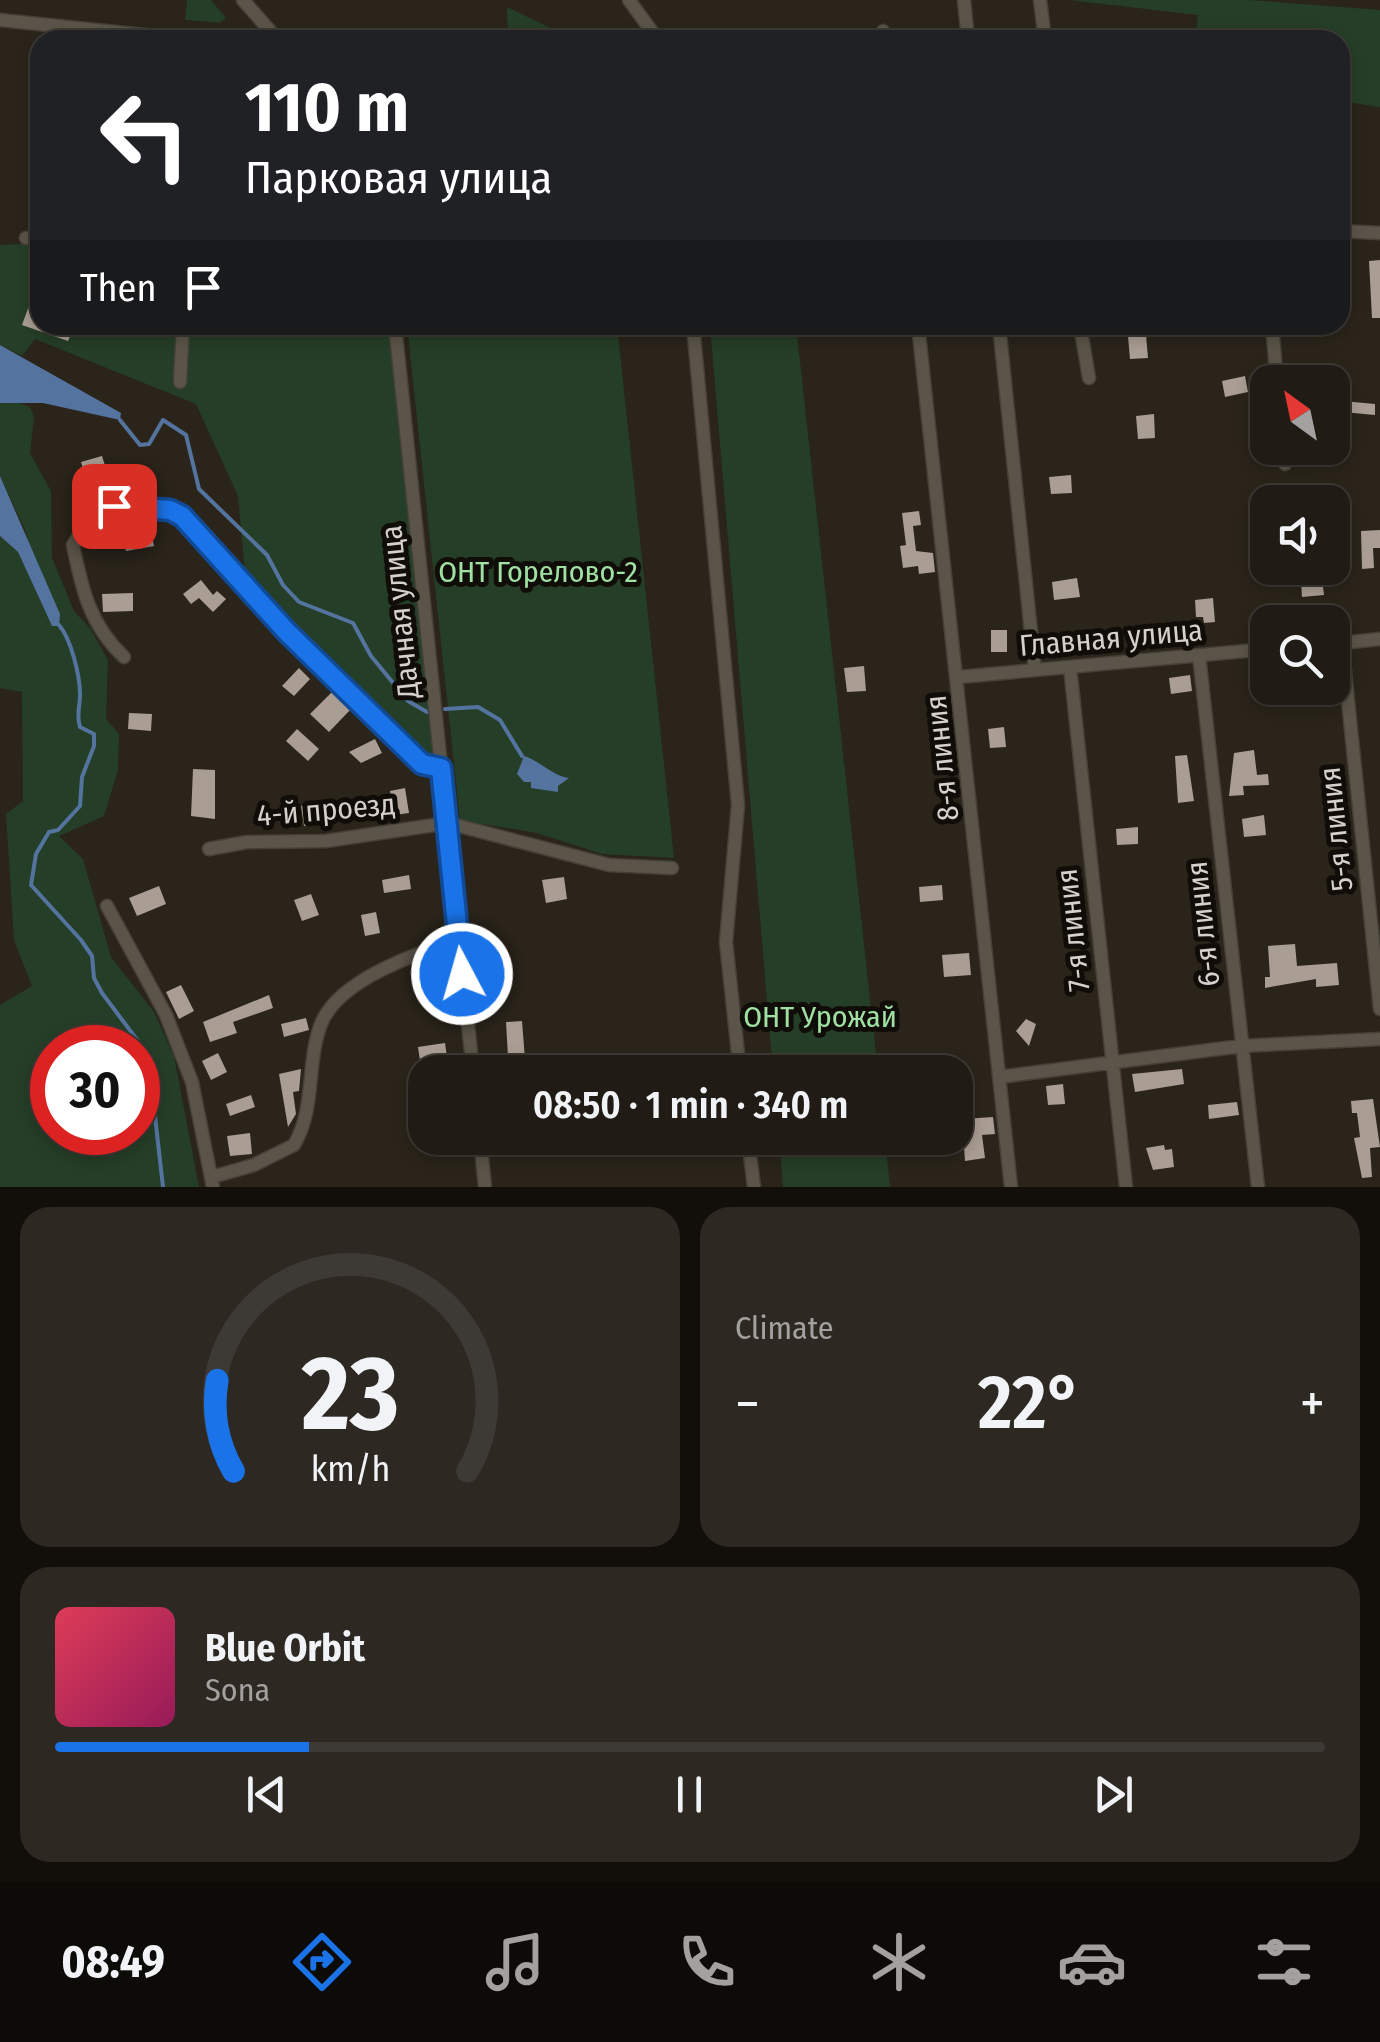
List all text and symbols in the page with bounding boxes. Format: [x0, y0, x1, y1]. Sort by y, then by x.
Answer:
text: 110 m [245, 66, 409, 150]
icon: left [80, 70, 210, 200]
text: Парковая улица [245, 151, 552, 205]
icon: arrive [176, 260, 231, 315]
text: Then [80, 265, 156, 311]
north arrow [1250, 365, 1350, 465]
map controls [1250, 365, 1350, 705]
pin [72, 464, 157, 549]
icon: arrive [87, 479, 142, 534]
button: sound [1250, 485, 1350, 585]
street label: Дачная улица [373, 524, 427, 701]
park label: ОНТ Горелово-2 [438, 554, 638, 590]
button: search [1250, 605, 1350, 705]
street label: Главная улица [1018, 612, 1204, 664]
street label: 8-я линия [918, 693, 966, 823]
street label: 5-я линия [1312, 765, 1360, 893]
street label: 4-й проезд [255, 786, 397, 834]
street label: 6-я линия [1179, 859, 1227, 989]
street label: 7-я линия [1049, 867, 1097, 993]
position arrow [410, 922, 514, 1026]
park label: ОНТ Урожай [743, 999, 897, 1035]
speed limit sign: 30 [30, 1025, 160, 1155]
text: 08:50 · 1 min · 340 m [533, 1082, 848, 1128]
text: Climate [735, 1309, 834, 1347]
text: 23 [300, 1332, 399, 1457]
text: 22° [978, 1358, 1082, 1448]
text: − [735, 1371, 760, 1437]
text: + [1300, 1371, 1325, 1437]
text: km/h [310, 1448, 390, 1490]
text: Blue Orbit [205, 1625, 365, 1671]
text: Sona [205, 1671, 270, 1709]
icon: previous [239, 1767, 294, 1822]
icon: pause [662, 1767, 717, 1822]
icon: next [1086, 1767, 1141, 1822]
icon: directions [287, 1927, 357, 1997]
icon: music [480, 1927, 550, 1997]
icon: phone [672, 1927, 742, 1997]
icon: climate [864, 1927, 934, 1997]
icon: car [1057, 1927, 1127, 1997]
icon: filters [1249, 1927, 1319, 1997]
text: 08:49 [61, 1935, 165, 1989]

